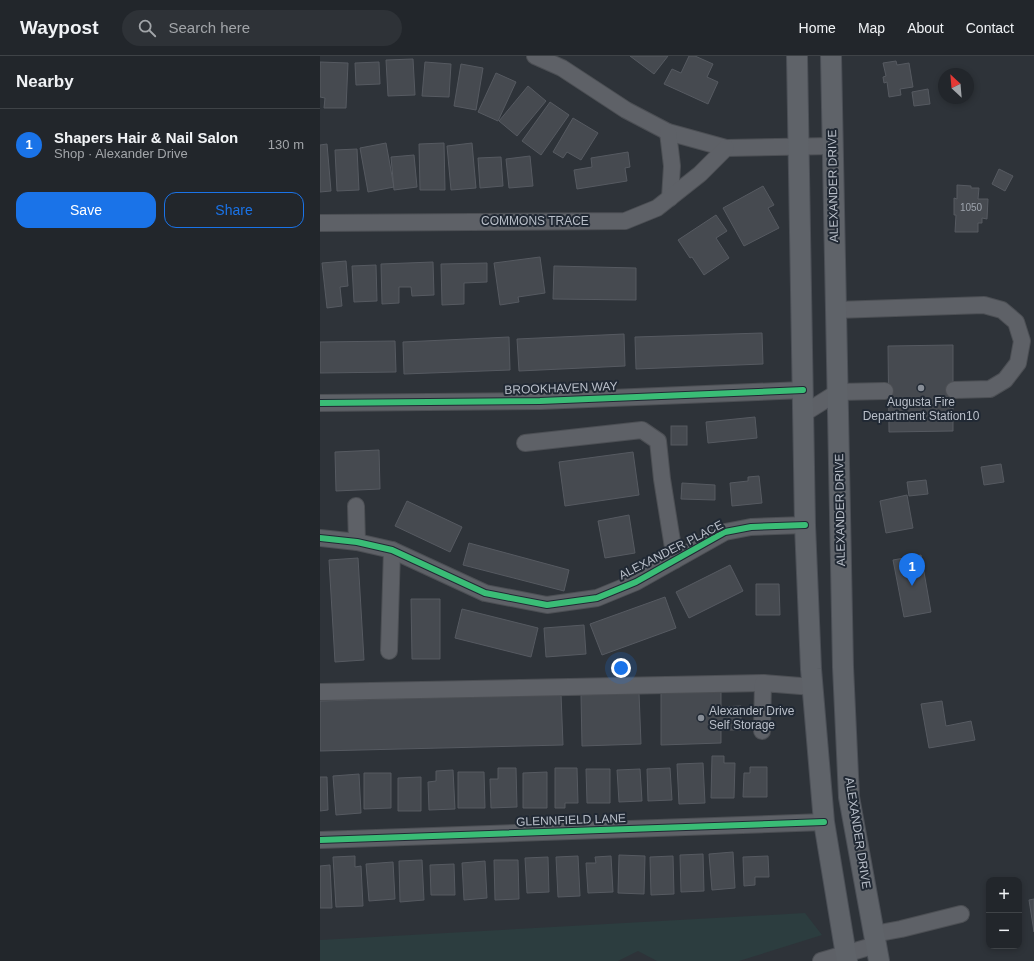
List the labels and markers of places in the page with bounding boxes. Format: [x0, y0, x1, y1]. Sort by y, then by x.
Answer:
marker: Augusta Fire Department Station10 [916, 383, 926, 393]
place label: Augusta Fire Department Station10 [863, 395, 980, 423]
pin: 1 [899, 553, 925, 586]
place label: Alexander Drive Self Storage [709, 704, 795, 732]
marker: Alexander Drive Self Storage [696, 713, 706, 723]

